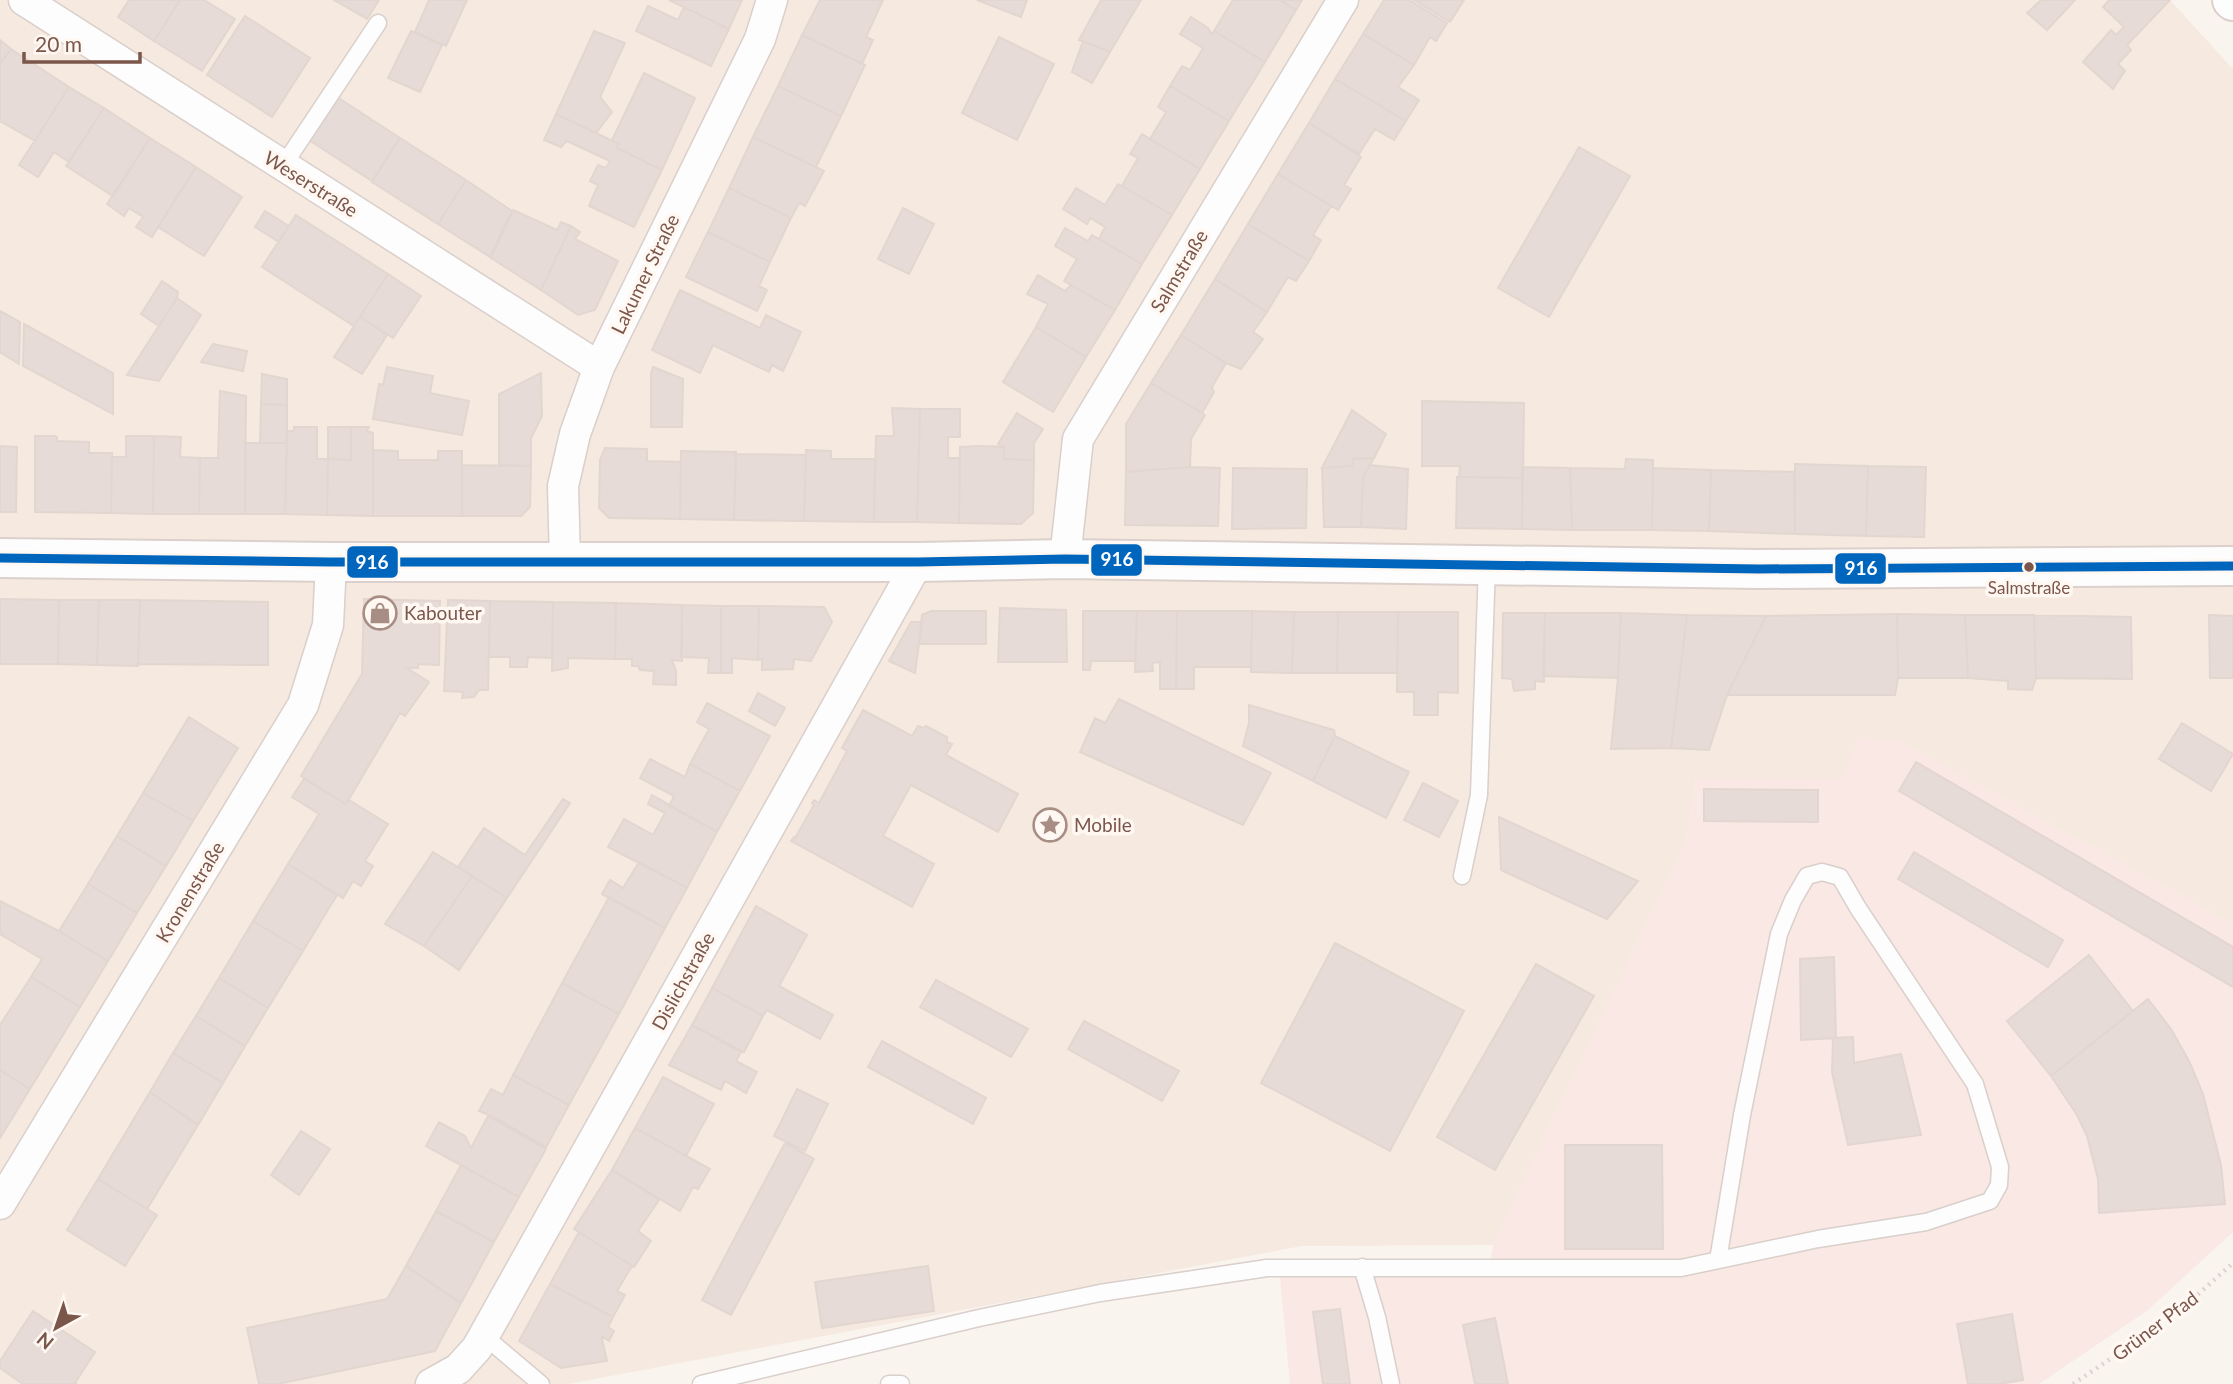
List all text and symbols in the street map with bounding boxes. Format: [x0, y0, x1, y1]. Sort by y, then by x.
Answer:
scale bar [24, 21, 140, 65]
text: 20 m [35, 31, 82, 56]
street label: Weserstraße [260, 146, 362, 221]
street label: Lakumer Straße [606, 210, 683, 337]
street label: Salmstraße [1145, 225, 1212, 316]
line badge: 916 [1090, 543, 1143, 577]
line badge: 916 [346, 545, 399, 579]
text: 916 [1100, 547, 1134, 570]
text: 916 [355, 550, 389, 573]
line badge: 916 [1834, 552, 1887, 585]
text: 916 [1844, 556, 1878, 579]
marker: Salmstraße [2022, 560, 2036, 574]
place label: Salmstraße [1988, 577, 2070, 598]
shop icon: Kabouter [361, 594, 399, 632]
place label: Kabouter [404, 601, 482, 624]
place icon: Mobile [1031, 806, 1069, 844]
place label: Mobile [1074, 813, 1132, 836]
street label: Kronenstraße [151, 837, 229, 946]
street label: Dislichstraße [646, 928, 719, 1034]
street label: Grüner Pfad [2107, 1286, 2202, 1365]
north arrow [21, 1293, 91, 1363]
text: N [32, 1328, 58, 1355]

